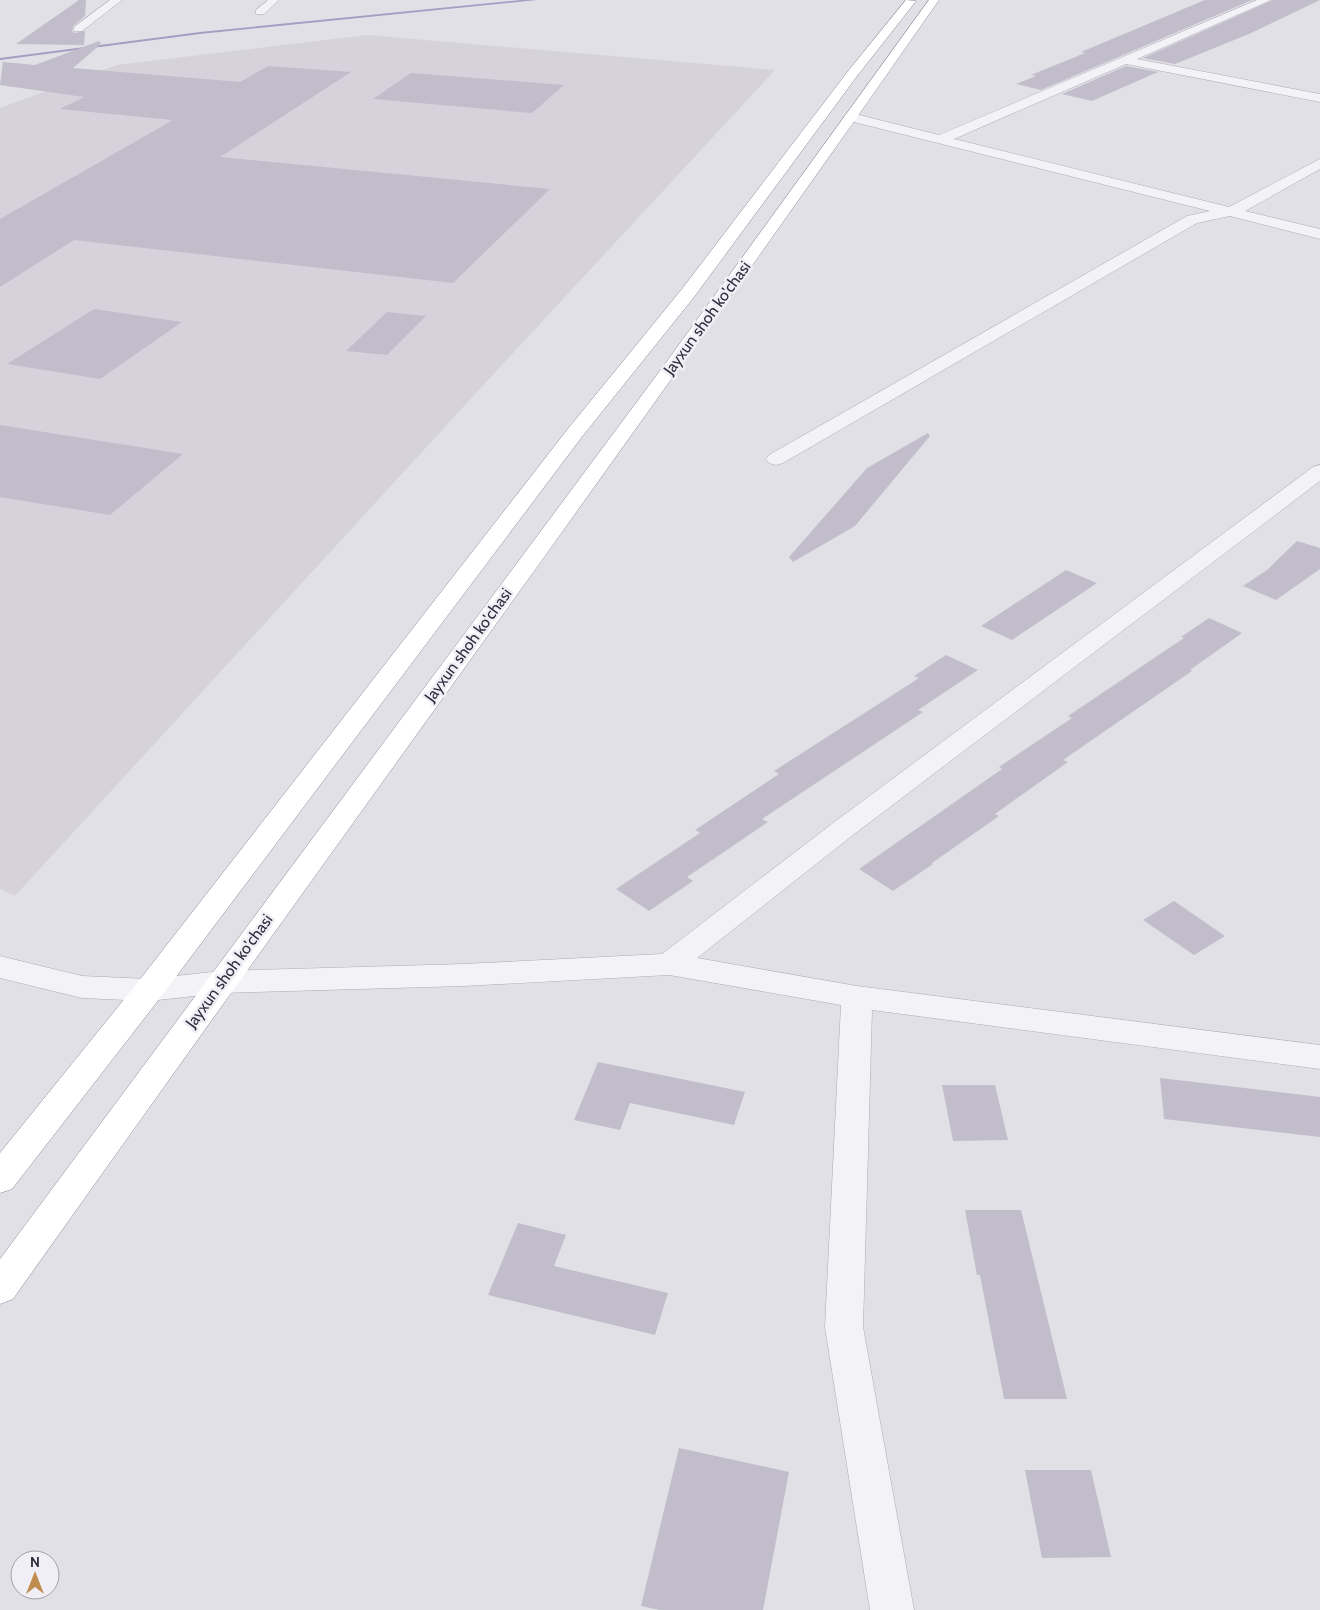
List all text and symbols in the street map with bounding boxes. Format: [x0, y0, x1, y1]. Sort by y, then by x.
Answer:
street label: Jayxun shoh ko'chasi [659, 258, 755, 379]
street label: Jayxun shoh ko'chasi [420, 585, 516, 706]
street label: Jayxun shoh ko'chasi [181, 911, 277, 1032]
north arrow [10, 1550, 60, 1600]
text: N [30, 1553, 40, 1571]

